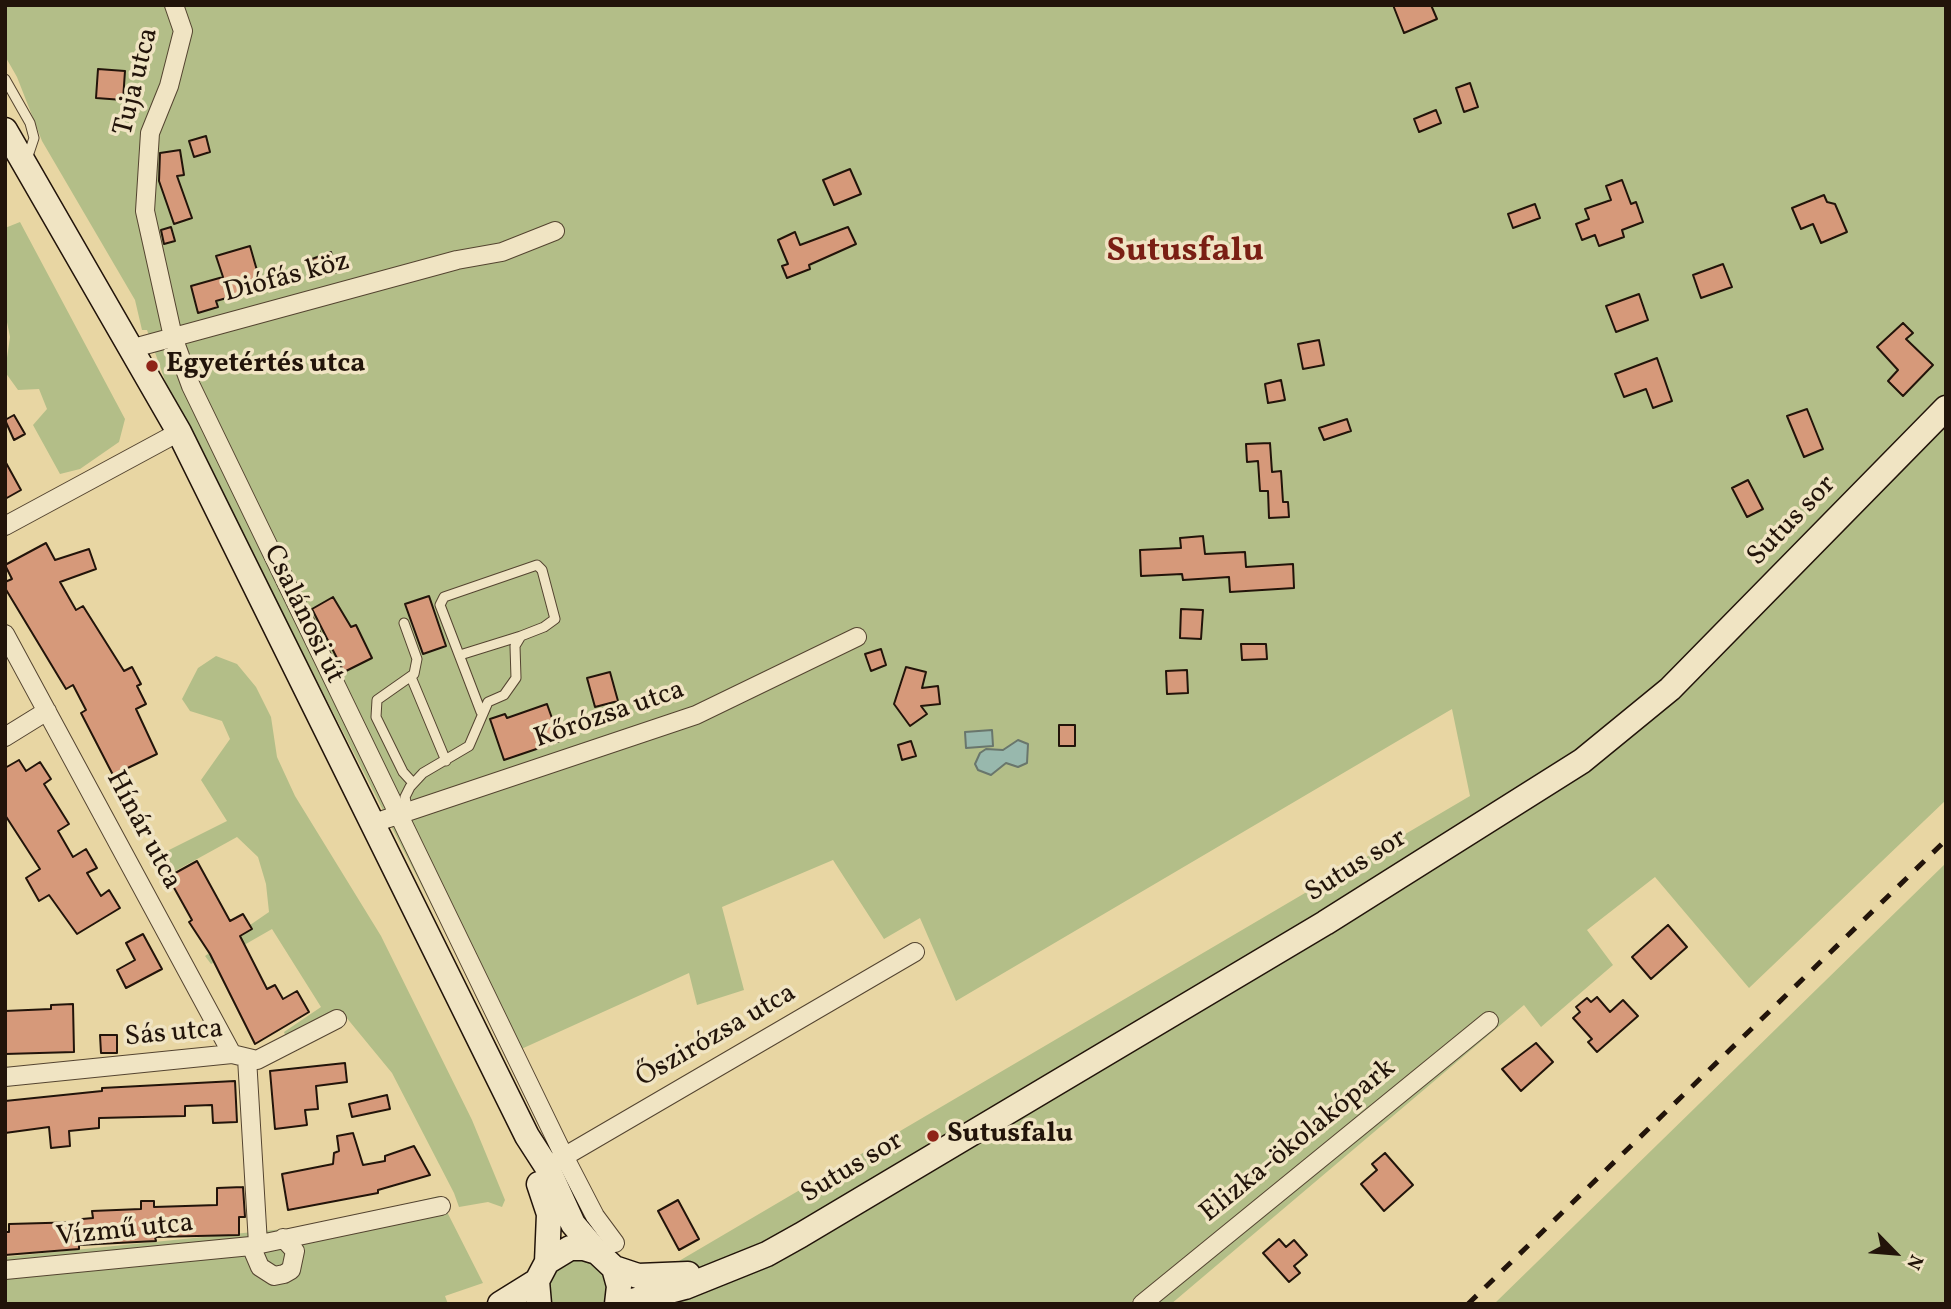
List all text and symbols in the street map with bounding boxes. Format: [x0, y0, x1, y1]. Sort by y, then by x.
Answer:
street label: Tuja utca [108, 25, 168, 139]
district label: Sutusfalu [1106, 233, 1264, 275]
street label: Diófás köz [221, 246, 353, 312]
place label: Egyetértés utca [166, 349, 366, 383]
marker: Egyetértés utca [144, 358, 160, 374]
street label: Sutus sor [1742, 470, 1844, 574]
street label: Csalánosi út [254, 540, 350, 690]
street label: Kőrózsa utca [530, 675, 690, 757]
street label: Hínár utca [97, 766, 187, 896]
street label: Sutus sor [1300, 823, 1414, 911]
street label: Őszirózsa utca [631, 978, 803, 1096]
street label: Sás utca [123, 1014, 225, 1056]
street label: Elizka-ökolakópark [1195, 1053, 1403, 1231]
place label: Sutusfalu [947, 1119, 1073, 1153]
street label: Sutus sor [796, 1125, 910, 1213]
marker: Sutusfalu [925, 1128, 941, 1144]
street label: Vízmű utca [55, 1208, 195, 1256]
north arrow [1860, 1218, 1930, 1288]
text: N [1899, 1250, 1929, 1274]

